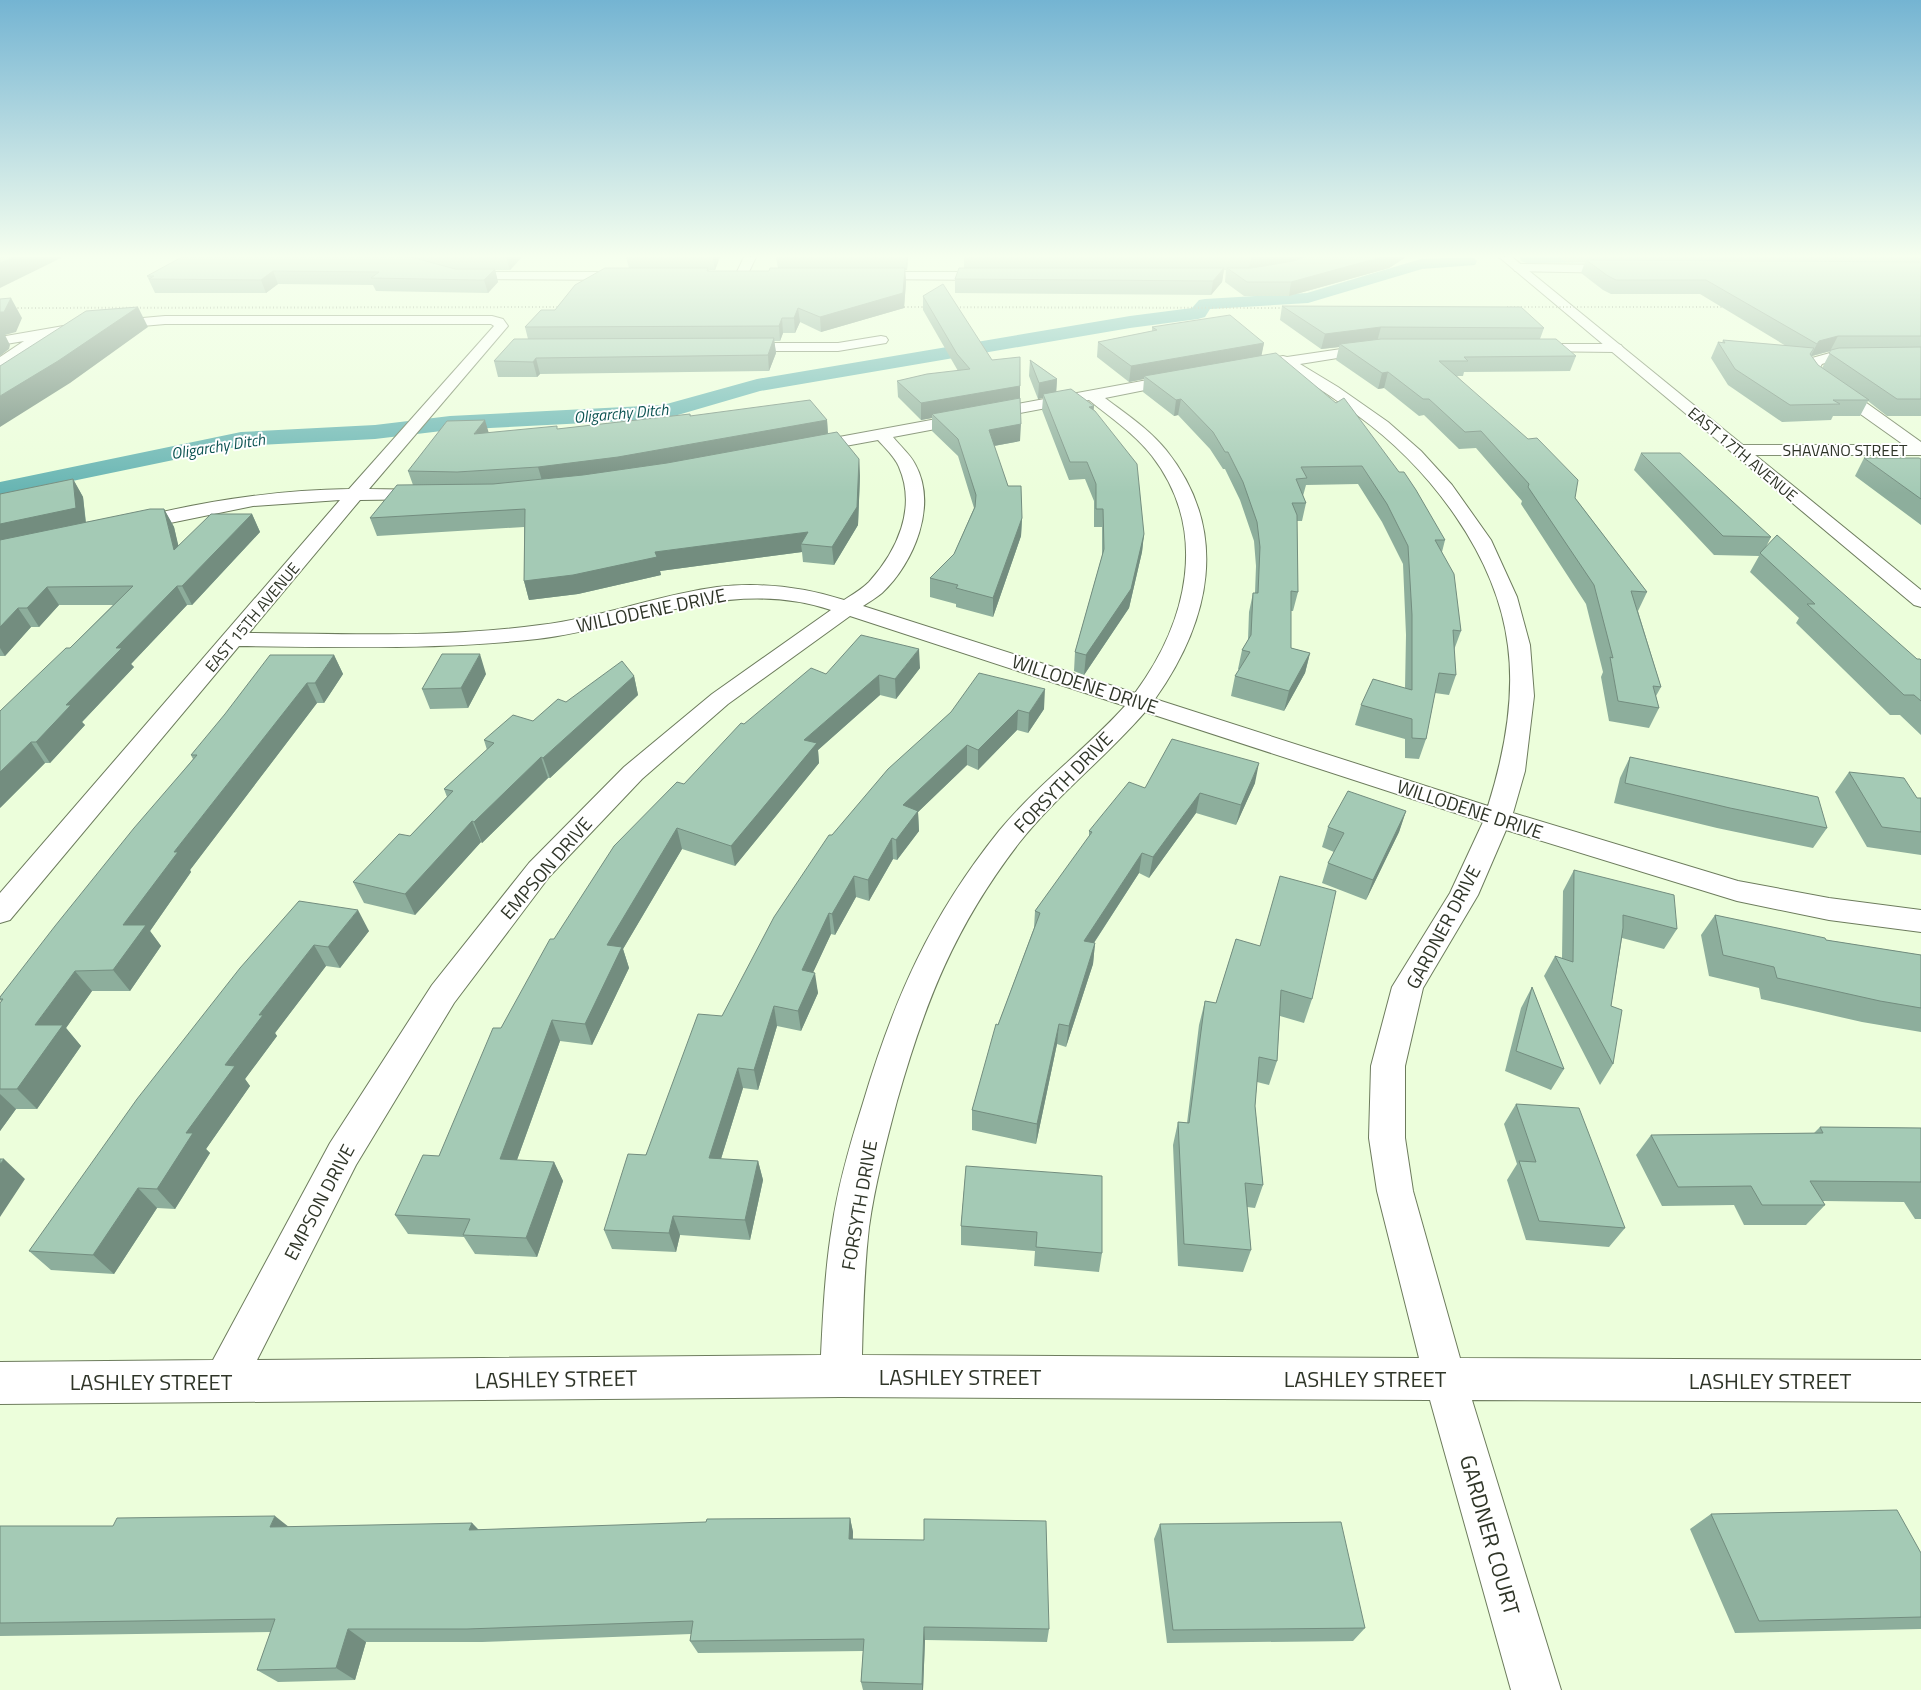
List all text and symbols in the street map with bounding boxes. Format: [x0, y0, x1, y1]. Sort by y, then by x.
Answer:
water label: Oligarchy Ditch [573, 397, 670, 429]
street label: EAST 17TH AVENUE [1683, 401, 1803, 507]
water label: Oligarchy Ditch [169, 427, 268, 465]
street label: SHAVANO STREET [1783, 438, 1908, 462]
street label: EAST 15TH AVENUE [199, 557, 305, 677]
street label: WILLODENE DRIVE [573, 579, 728, 640]
street label: WILLODENE DRIVE [1008, 646, 1162, 721]
street label: FORSYTH DRIVE [1007, 724, 1119, 839]
street label: WILLODENE DRIVE [1393, 771, 1547, 846]
street label: EMPSON DRIVE [493, 810, 598, 925]
street label: GARDNER DRIVE [1398, 860, 1487, 994]
street label: FORSYTH DRIVE [833, 1138, 884, 1272]
street label: EMPSON DRIVE [276, 1139, 361, 1265]
street label: LASHLEY STREET [879, 1360, 1042, 1394]
street label: LASHLEY STREET [474, 1361, 638, 1397]
street label: LASHLEY STREET [1284, 1362, 1447, 1396]
street label: LASHLEY STREET [1689, 1364, 1852, 1398]
street label: LASHLEY STREET [70, 1365, 233, 1399]
street label: GARDNER COURT [1451, 1451, 1529, 1619]

